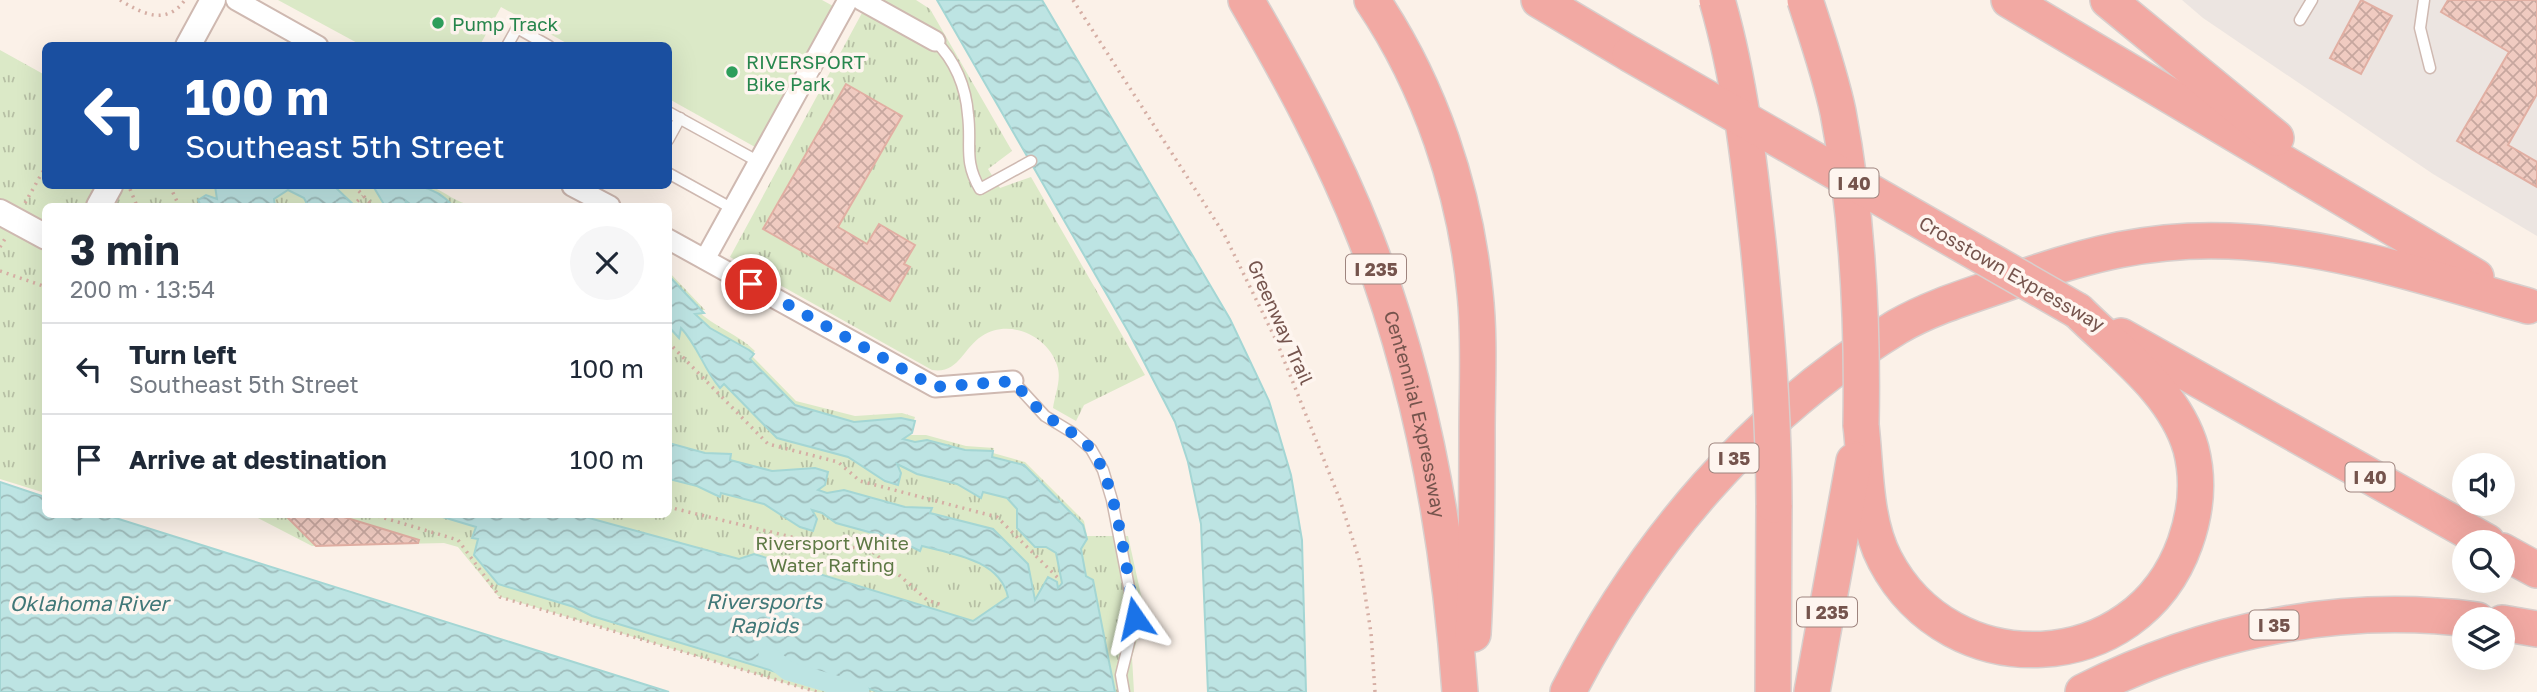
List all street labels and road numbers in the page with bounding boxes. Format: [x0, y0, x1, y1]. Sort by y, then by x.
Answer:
road number: I 40 [1829, 168, 1878, 198]
street label: Crosstown Expressway [1915, 210, 2109, 336]
road number: I 235 [1346, 255, 1406, 284]
street label: Greenway Trail [1243, 256, 1319, 388]
street label: Centennial Expressway [1380, 307, 1451, 520]
road number: I 35 [1710, 444, 1758, 472]
road number: I 40 [2346, 462, 2394, 491]
road number: I 235 [1797, 598, 1857, 626]
road number: I 35 [2250, 610, 2298, 640]

